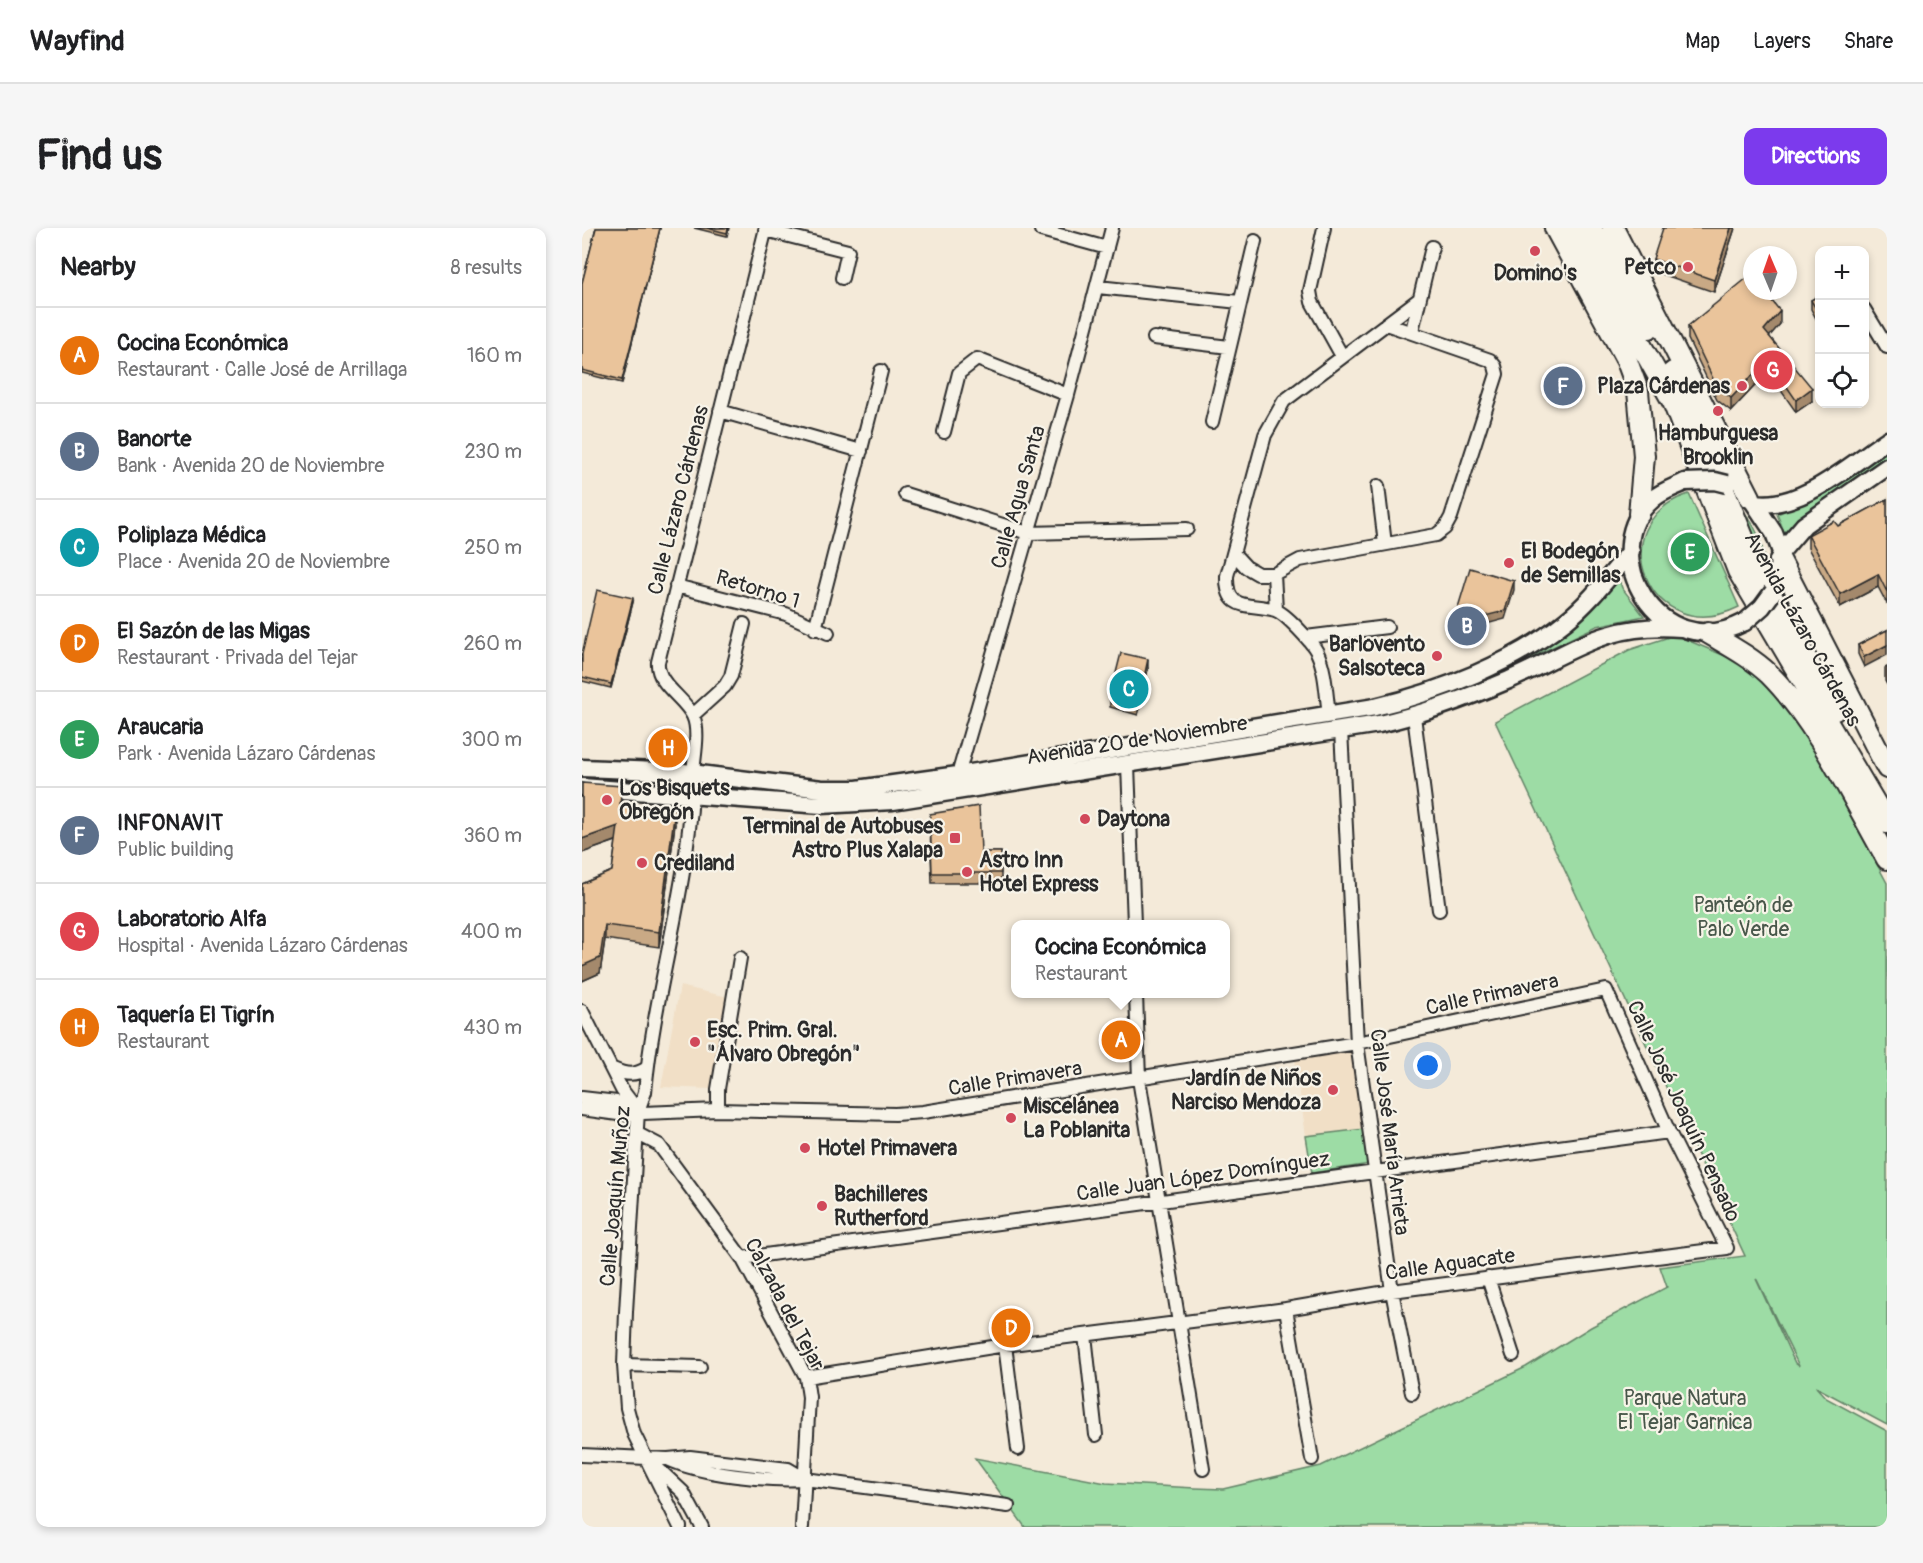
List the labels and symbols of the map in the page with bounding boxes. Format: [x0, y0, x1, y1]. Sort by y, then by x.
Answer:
marker: Domino's [1528, 244, 1542, 258]
north arrow [1743, 246, 1797, 300]
place label: Petco [1624, 254, 1677, 281]
place label: Domino's [1493, 260, 1577, 287]
marker: Petco [1681, 260, 1695, 274]
pin: G [1754, 348, 1792, 392]
pin: F [1544, 364, 1582, 408]
place label: Plaza Cárdenas [1597, 373, 1731, 400]
marker: Plaza Cárdenas [1735, 379, 1749, 393]
street label: Calle Lázaro Cárdenas [642, 402, 715, 598]
marker: Hamburguesa Brooklin [1711, 404, 1725, 418]
place label: Hamburguesa Brooklin [1658, 420, 1779, 471]
street label: Calle Agua Santa [985, 422, 1052, 572]
street label: Avenida Lázaro Cárdenas [1738, 527, 1868, 732]
pin: E [1670, 530, 1710, 574]
place label: El Bodegón de Semillas [1521, 538, 1621, 589]
marker: El Bodegón de Semillas [1502, 556, 1516, 570]
street label: Retorno 1 [713, 564, 803, 615]
pin: B [1448, 604, 1486, 648]
place label: Barlovento Salsoteca [1329, 631, 1426, 682]
marker: Barlovento Salsoteca [1430, 649, 1444, 663]
pin: C [1110, 666, 1148, 712]
street label: Avenida 20 de Noviembre [1025, 710, 1250, 771]
pin: H [648, 726, 688, 770]
place label: Los Bisquets Obregón [619, 775, 730, 826]
marker: Los Bisquets Obregón [600, 793, 614, 807]
place label: Daytona [1097, 806, 1170, 833]
marker: Daytona [1078, 812, 1092, 826]
place label: Terminal de Autobuses Astro Plus Xalapa [742, 813, 944, 864]
marker: Terminal de Autobuses Astro Plus Xalapa [948, 831, 962, 845]
place label: Astro Inn Hotel Express [979, 847, 1099, 898]
place label: Crediland [654, 850, 735, 877]
marker: Crediland [635, 856, 649, 870]
marker: Astro Inn Hotel Express [960, 865, 974, 879]
park label: Panteón de Palo Verde [1693, 892, 1793, 943]
street label: Calle Primavera [1423, 967, 1561, 1022]
street label: Calle José Joaquín Pensado [1620, 996, 1747, 1226]
place label: Esc. Prim. Gral. "Álvaro Obregón" [707, 1017, 860, 1068]
pin: A [1102, 1018, 1140, 1062]
street label: Calle José María Arrieta [1363, 1027, 1416, 1237]
marker: Esc. Prim. Gral. "Álvaro Obregón" [688, 1035, 702, 1049]
your location [1413, 1051, 1442, 1080]
street label: Calle Primavera [946, 1055, 1084, 1102]
place label: Jardín de Niños Narciso Mendoza [1171, 1065, 1322, 1116]
marker: Jardín de Niños Narciso Mendoza [1326, 1083, 1340, 1097]
place label: Miscelánea La Poblanita [1023, 1093, 1131, 1144]
street label: Calle Joaquín Muñoz [594, 1104, 637, 1288]
marker: Miscelánea La Poblanita [1004, 1111, 1018, 1125]
place label: Hotel Primavera [817, 1135, 958, 1162]
marker: Hotel Primavera [798, 1141, 812, 1155]
street label: Calle Juan López Domínguez [1075, 1145, 1332, 1208]
place label: Bachilleres Rutherford [834, 1181, 929, 1232]
marker: Bachilleres Rutherford [815, 1199, 829, 1213]
street label: Calzada del Tejar [738, 1233, 831, 1376]
street label: Calle Aguacate [1383, 1242, 1517, 1287]
pin: D [992, 1306, 1030, 1350]
park label: Parque Natura El Tejar Garnica [1617, 1385, 1753, 1436]

